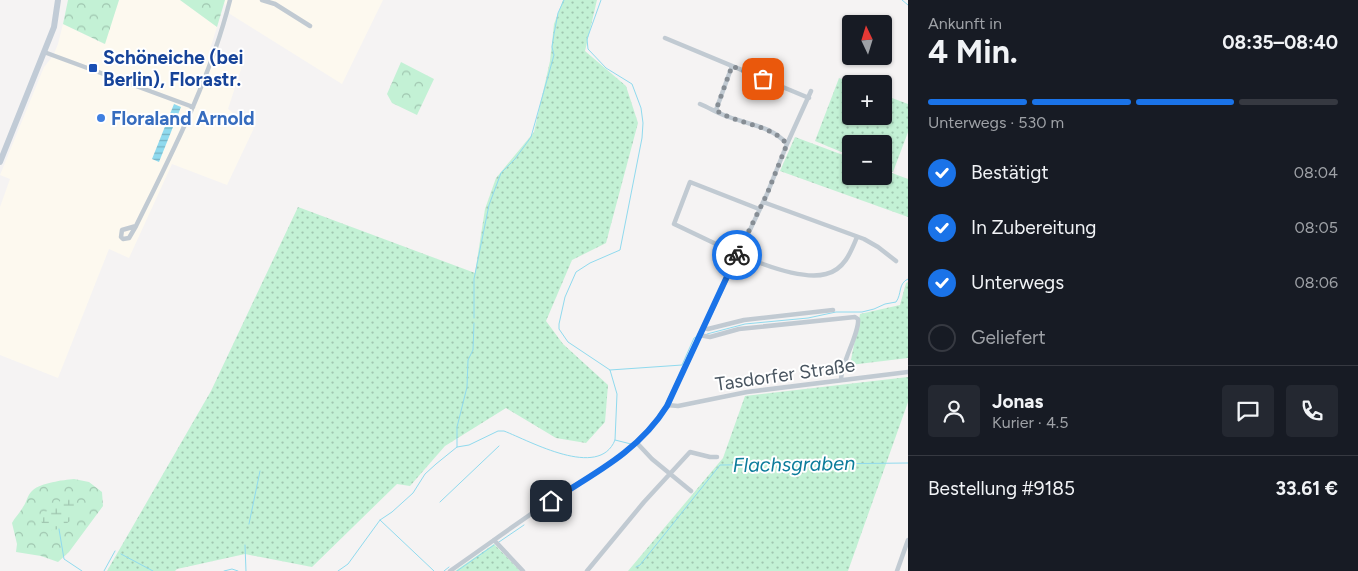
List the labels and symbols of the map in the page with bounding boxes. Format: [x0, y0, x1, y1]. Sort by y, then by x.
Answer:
north arrow [842, 15, 892, 65]
place label: Schöneiche (bei Berlin), Florastr. [103, 46, 243, 91]
pin [742, 58, 784, 100]
marker: Schöneiche (bei Berlin), Florastr. [87, 62, 99, 74]
place label: Floraland Arnold [111, 107, 255, 130]
marker: Floraland Arnold [95, 112, 107, 124]
courier [712, 230, 762, 280]
street label: Tasdorfer Straße [714, 353, 856, 396]
water label: Flachsgraben [733, 451, 855, 477]
pin [530, 480, 572, 522]

